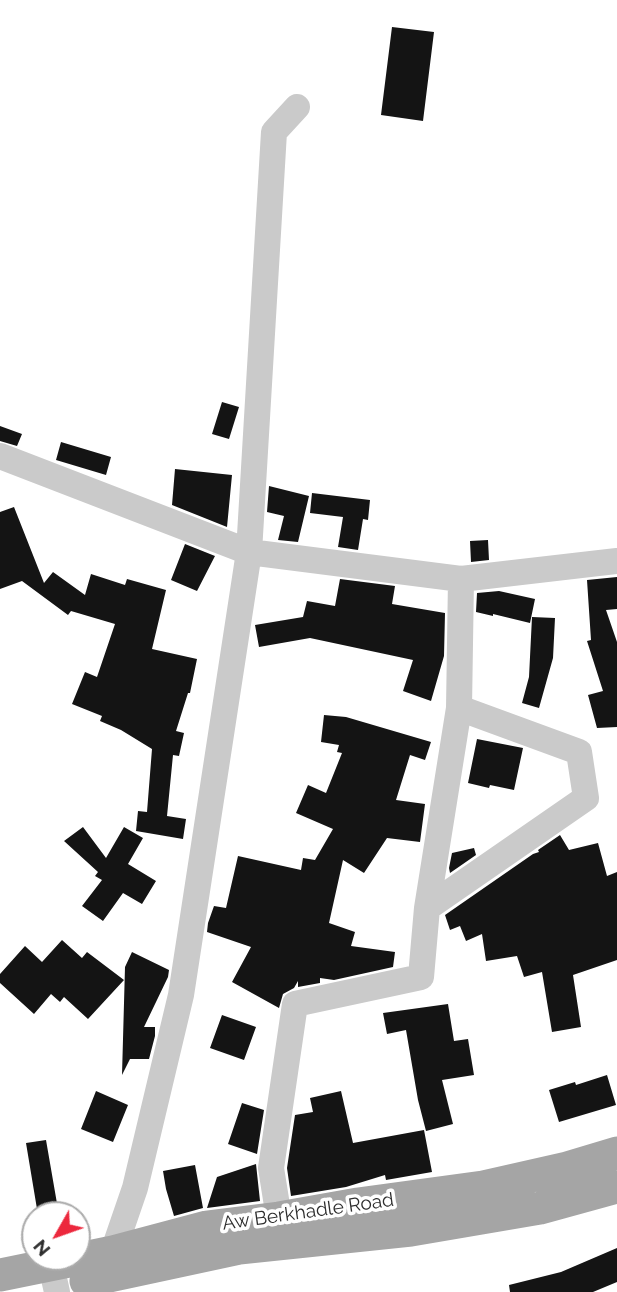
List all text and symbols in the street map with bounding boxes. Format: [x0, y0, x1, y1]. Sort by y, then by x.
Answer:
street label: Aw Berkhadle Road [221, 1189, 395, 1235]
north arrow [21, 1201, 91, 1271]
text: N [28, 1236, 55, 1261]

